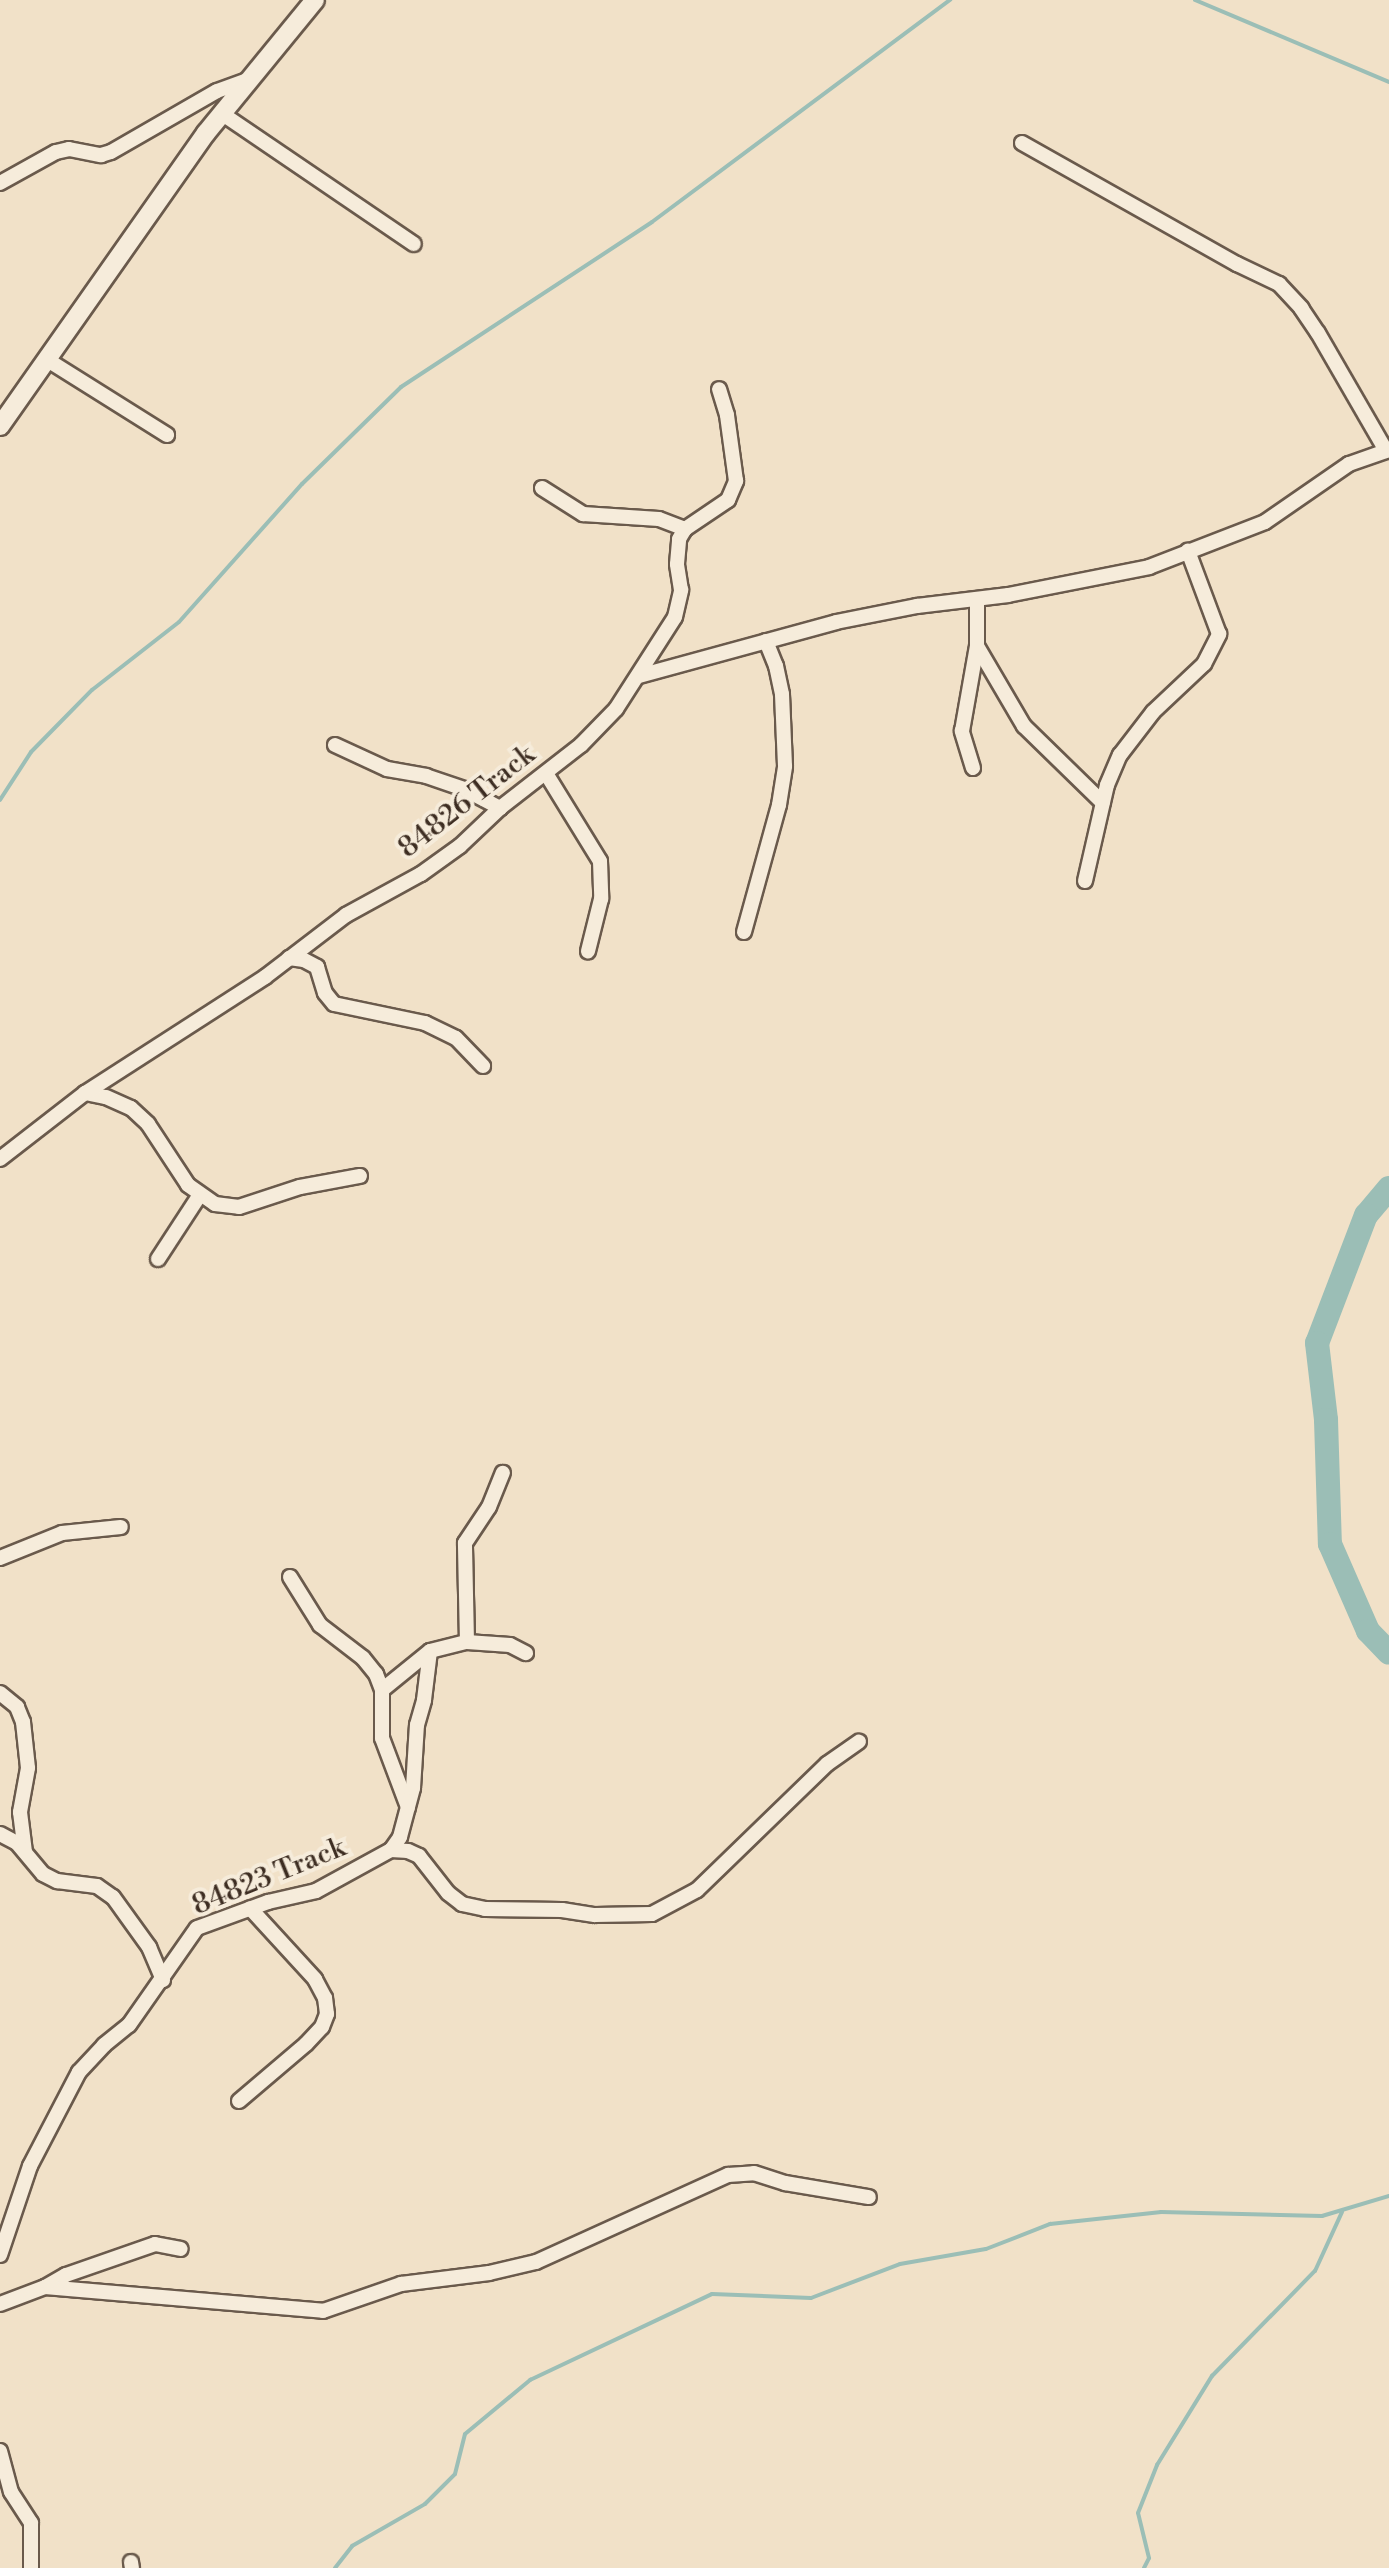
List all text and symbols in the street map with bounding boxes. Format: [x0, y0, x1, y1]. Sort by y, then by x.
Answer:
street label: 84826 Track [392, 738, 542, 866]
street label: 84823 Track [188, 1831, 350, 1923]

